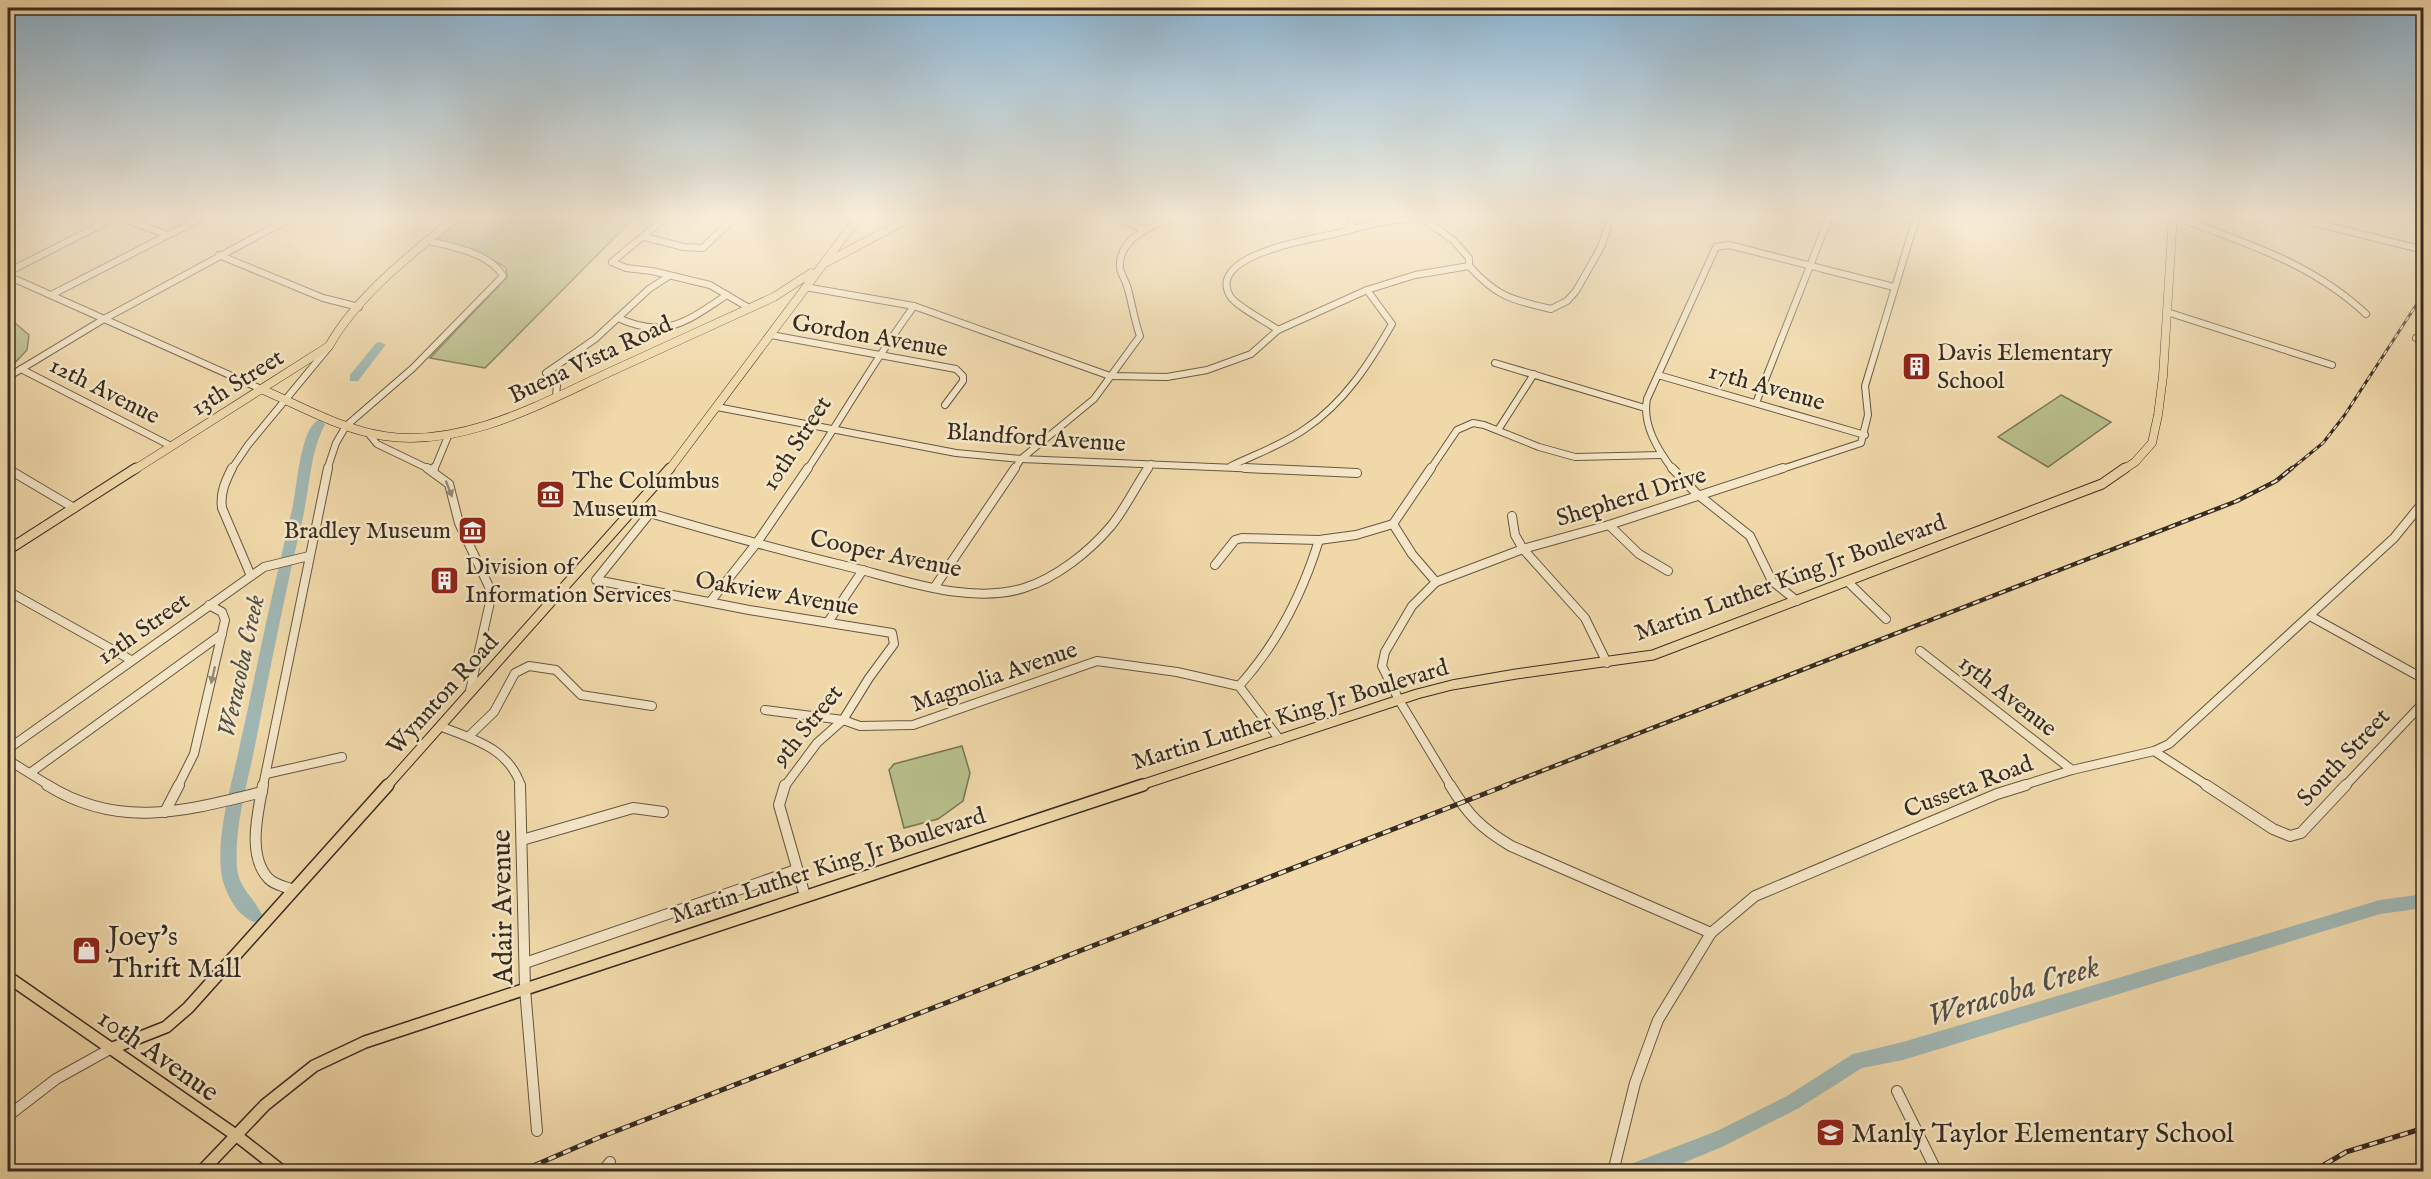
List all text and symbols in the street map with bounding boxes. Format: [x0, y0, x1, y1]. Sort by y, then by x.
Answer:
street label: Gordon Avenue [789, 308, 950, 365]
street label: Buena Vista Road [504, 309, 677, 412]
place label: Davis Elementary School [1937, 338, 2113, 397]
street label: 13th Street [186, 343, 290, 424]
street label: 12th Avenue [44, 350, 165, 432]
building icon: Davis Elementary School [1900, 350, 1932, 382]
street label: 17th Avenue [1705, 356, 1828, 419]
street label: 10th Street [755, 391, 839, 497]
street label: Blandford Avenue [945, 417, 1127, 460]
street label: Shepherd Drive [1553, 460, 1710, 535]
place label: The Columbus Museum [572, 466, 719, 525]
museum icon: The Columbus Museum [535, 478, 567, 510]
one-way arrow [444, 481, 454, 499]
street label: Martin Luther King Jr Boulevard [1631, 507, 1951, 649]
museum icon: Bradley Museum [456, 514, 488, 546]
place label: Bradley Museum [283, 516, 451, 547]
street label: Cooper Avenue [807, 523, 964, 586]
place label: Division of Information Services [465, 552, 672, 611]
building icon: Division of Information Services [428, 564, 460, 596]
street label: Oakview Avenue [693, 565, 861, 624]
street label: 12th Street [92, 586, 196, 672]
water label: Weracoba Creek [210, 592, 273, 740]
street label: Wynnton Road [380, 628, 506, 762]
street label: Magnolia Avenue [907, 635, 1082, 720]
street label: 15th Avenue [1951, 648, 2063, 744]
street label: Martin Luther King Jr Boulevard [1129, 652, 1453, 778]
one-way arrow [208, 665, 217, 684]
street label: 9th Street [765, 679, 851, 774]
street label: South Street [2291, 702, 2398, 814]
street label: Cusseta Road [1900, 749, 2038, 826]
street label: Martin Luther King Jr Boulevard [667, 801, 990, 932]
street label: Adair Avenue [485, 829, 522, 986]
place label: Joey's Thrift Mall [105, 920, 241, 987]
shop icon: Joey's Thrift Mall [71, 935, 103, 967]
water label: Weracoba Creek [1923, 947, 2105, 1038]
street label: 10th Avenue [90, 1001, 225, 1111]
school or university icon: Manly Taylor Elementary School [1814, 1116, 1846, 1148]
place label: Manly Taylor Elementary School [1851, 1117, 2234, 1152]

